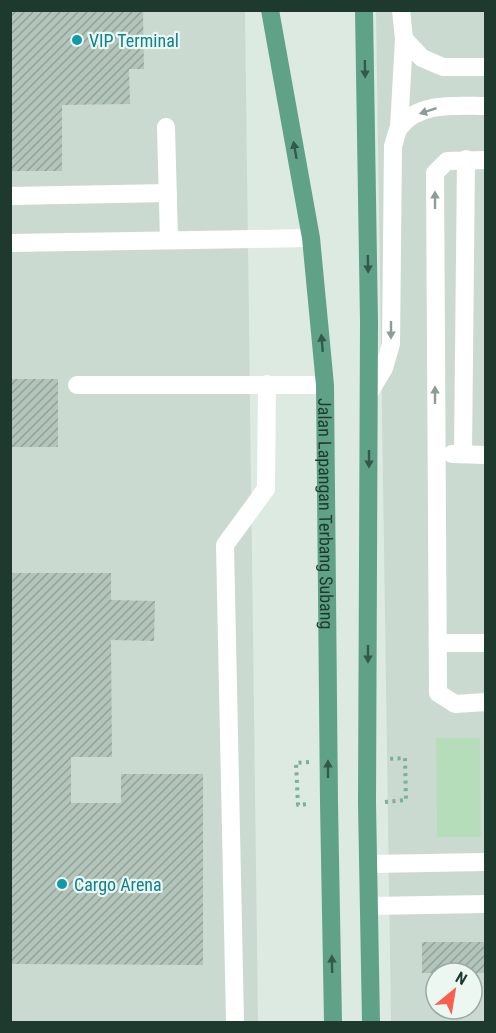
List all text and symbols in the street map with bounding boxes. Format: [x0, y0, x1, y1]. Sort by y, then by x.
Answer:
place label: VIP Terminal [89, 30, 179, 51]
marker: VIP Terminal [70, 33, 84, 47]
one-way arrow [360, 59, 370, 78]
one-way arrow [419, 106, 437, 116]
one-way arrow [290, 140, 299, 159]
one-way arrow [430, 190, 440, 209]
one-way arrow [363, 254, 373, 273]
one-way arrow [386, 320, 396, 339]
one-way arrow [317, 334, 327, 353]
one-way arrow [430, 385, 440, 404]
street label: Jalan Lapangan Terbang Subang [315, 398, 338, 629]
one-way arrow [364, 449, 374, 468]
one-way arrow [363, 644, 373, 663]
one-way arrow [323, 760, 333, 779]
place label: Cargo Arena [74, 874, 162, 895]
marker: Cargo Arena [55, 877, 69, 891]
one-way arrow [327, 955, 336, 974]
north arrow [424, 961, 484, 1021]
text: N [452, 968, 470, 989]

